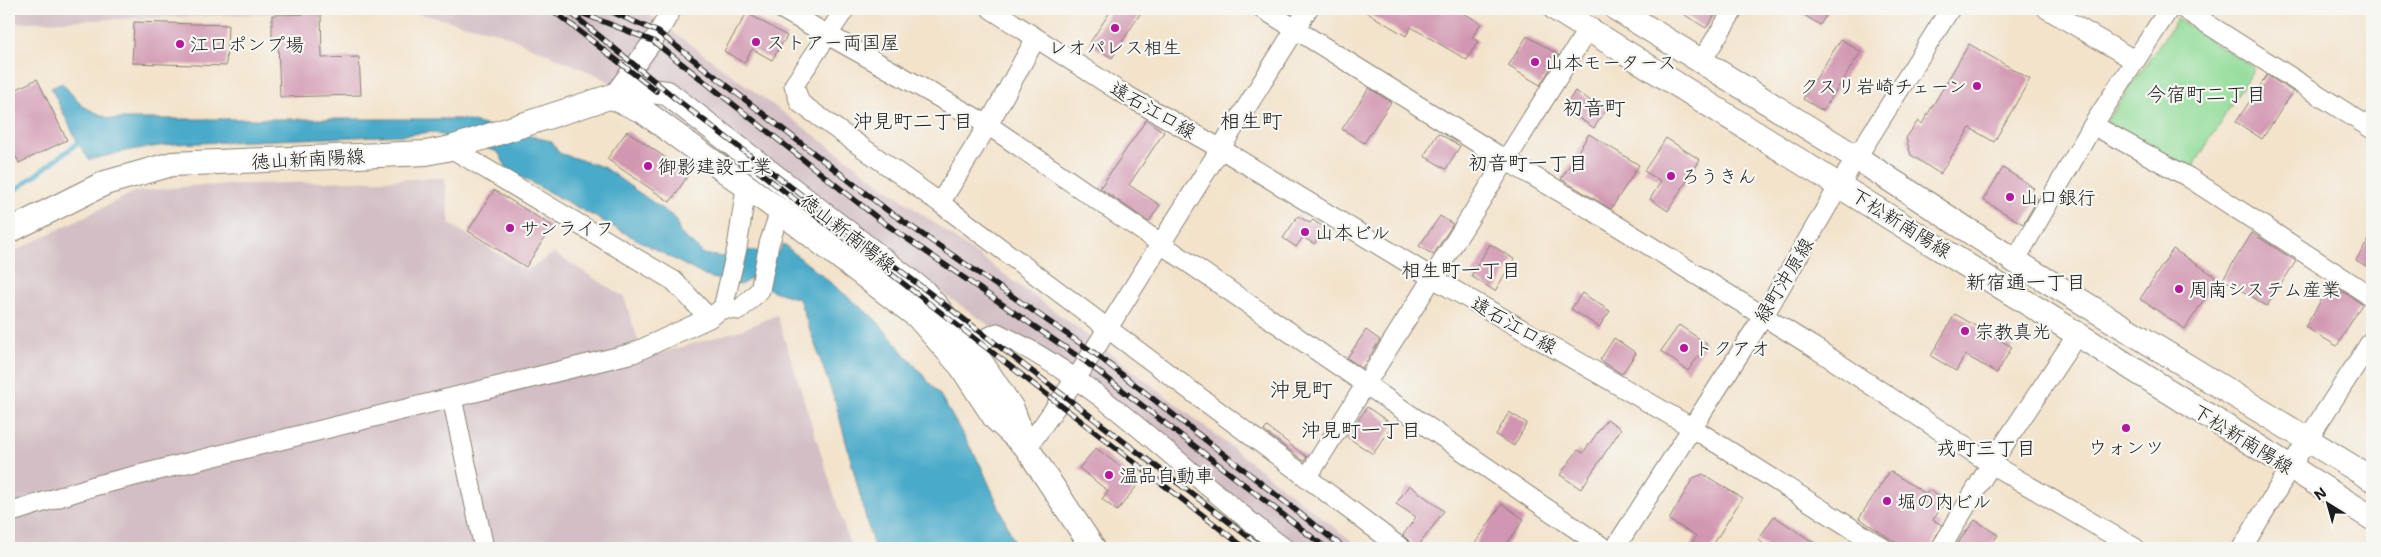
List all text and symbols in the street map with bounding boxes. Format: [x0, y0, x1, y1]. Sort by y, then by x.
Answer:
marker: レオパレス相生 [1109, 22, 1121, 34]
place label: ストアー両国屋 [766, 30, 900, 55]
place label: 江口ポンプ場 [190, 32, 304, 57]
place label: レオパレス相生 [1048, 35, 1182, 60]
marker: ストアー両国屋 [750, 36, 762, 48]
marker: 江口ポンプ場 [174, 38, 186, 50]
place label: 山本モータース [1545, 50, 1676, 75]
marker: 山本モータース [1529, 56, 1541, 68]
place label: クスリ岩崎チェーン [1799, 74, 1967, 99]
street label: 遠石江口線 [1106, 75, 1200, 145]
marker: クスリ岩崎チェーン [1971, 80, 1983, 92]
district label: 今宿町二丁目 [2146, 81, 2266, 107]
district label: 初音町 [1563, 94, 1626, 122]
district label: 相生町 [1220, 107, 1283, 135]
district label: 沖見町二丁目 [853, 108, 973, 134]
street label: 徳山新南陽線 [250, 144, 366, 174]
district label: 初音町一丁目 [1468, 150, 1588, 176]
place label: 御影建設工業 [658, 154, 772, 179]
marker: 御影建設工業 [642, 160, 654, 172]
place label: ろうきん [1681, 164, 1757, 189]
marker: ろうきん [1665, 170, 1677, 182]
street label: 下松新南陽線 [1846, 182, 1956, 264]
place label: 山口銀行 [2020, 185, 2096, 210]
street label: 徳山新南陽線 [795, 188, 901, 278]
marker: 山口銀行 [2004, 191, 2016, 203]
place label: サンライフ [520, 216, 614, 241]
place label: 山本ビル [1315, 220, 1391, 245]
marker: サンライフ [504, 222, 516, 234]
marker: 山本ビル [1299, 226, 1311, 238]
street label: 緑町沖原線 [1749, 233, 1819, 327]
district label: 相生町一丁目 [1401, 257, 1521, 283]
district label: 新宿通一丁目 [1966, 269, 2086, 295]
place label: 周南システム産業 [2189, 277, 2341, 302]
marker: 周南システム産業 [2173, 283, 2185, 295]
street label: 遠石江口線 [1467, 290, 1561, 360]
place label: 宗教真光 [1975, 319, 2051, 344]
marker: 宗教真光 [1959, 325, 1971, 337]
place label: トクアオ [1694, 336, 1770, 361]
marker: トクアオ [1678, 342, 1690, 354]
district label: 沖見町 [1270, 376, 1333, 404]
street label: 下松新南陽線 [2188, 398, 2298, 480]
district label: 沖見町一丁目 [1301, 417, 1421, 443]
marker: ウォンツ [2120, 422, 2132, 434]
district label: 戎町三丁目 [1936, 435, 2036, 461]
place label: ウォンツ [2088, 435, 2164, 460]
place label: 温品自動車 [1119, 463, 1214, 488]
marker: 温品自動車 [1103, 469, 1115, 481]
north arrow [2304, 480, 2354, 530]
text: N [2310, 483, 2330, 504]
place label: 堀の内ビル [1897, 489, 1992, 514]
marker: 堀の内ビル [1881, 495, 1893, 507]

